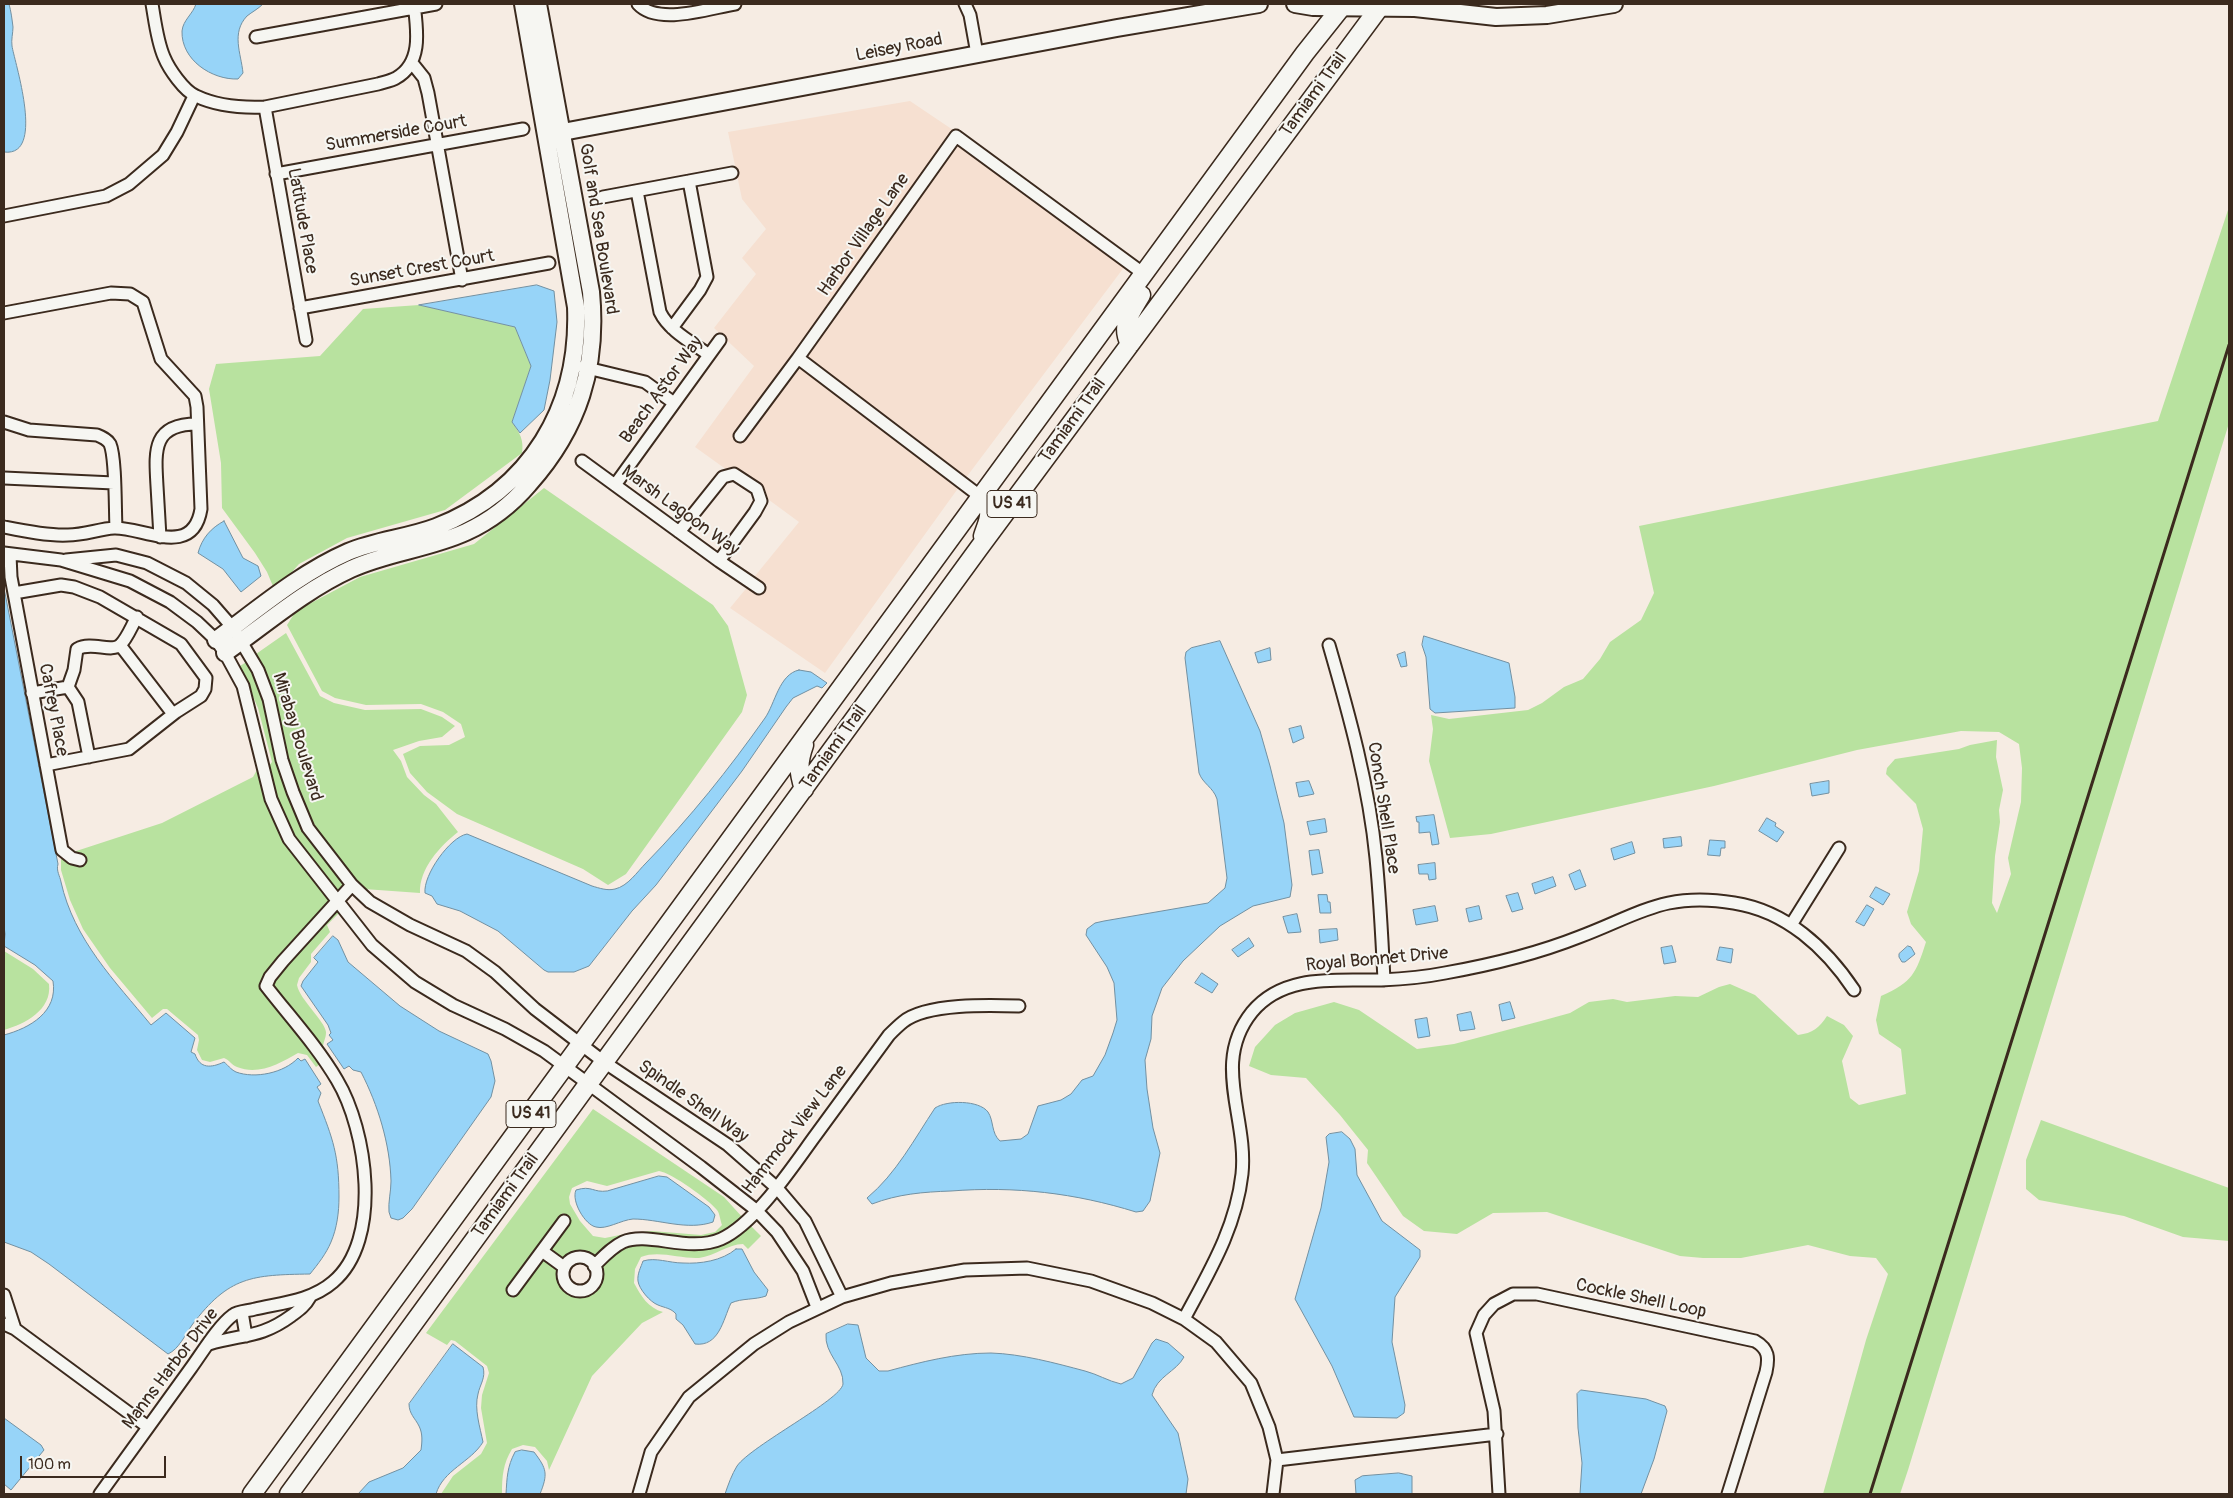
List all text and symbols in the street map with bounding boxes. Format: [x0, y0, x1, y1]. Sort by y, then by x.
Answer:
street label: Leisey Road [854, 29, 944, 67]
street label: Tamiami Trail [1276, 48, 1352, 142]
street label: Summerside Court [324, 111, 468, 157]
street label: Golf and Sea Boulevard [574, 142, 622, 316]
street label: Latitude Place [282, 166, 322, 276]
street label: Harbor Village Lane [814, 169, 914, 301]
street label: Sunset Crest Court [348, 246, 496, 292]
street label: Beach Astor Way [616, 332, 708, 448]
street label: Tamiami Trail [1035, 374, 1111, 468]
street label: Marsh Lagoon Way [617, 461, 743, 561]
road number: US 41 [987, 490, 1037, 518]
street label: Cafrey Place [33, 662, 73, 758]
street label: Mirabay Boulevard [267, 670, 327, 804]
street label: Tamiami Trail [796, 701, 872, 795]
street label: Conch Shell Place [1362, 741, 1404, 875]
street label: Royal Bonnet Drive [1305, 943, 1449, 977]
street label: Spindle Shell Way [634, 1056, 752, 1148]
street label: Hammock View Lane [738, 1061, 852, 1199]
road number: US 41 [506, 1100, 556, 1128]
street label: Tamiami Trail [468, 1149, 544, 1243]
street label: Cockle Shell Loop [1574, 1275, 1708, 1323]
street label: Manns Harbor Drive [118, 1304, 224, 1434]
scale bar [22, 1446, 169, 1478]
text: 100 m [28, 1455, 71, 1474]

